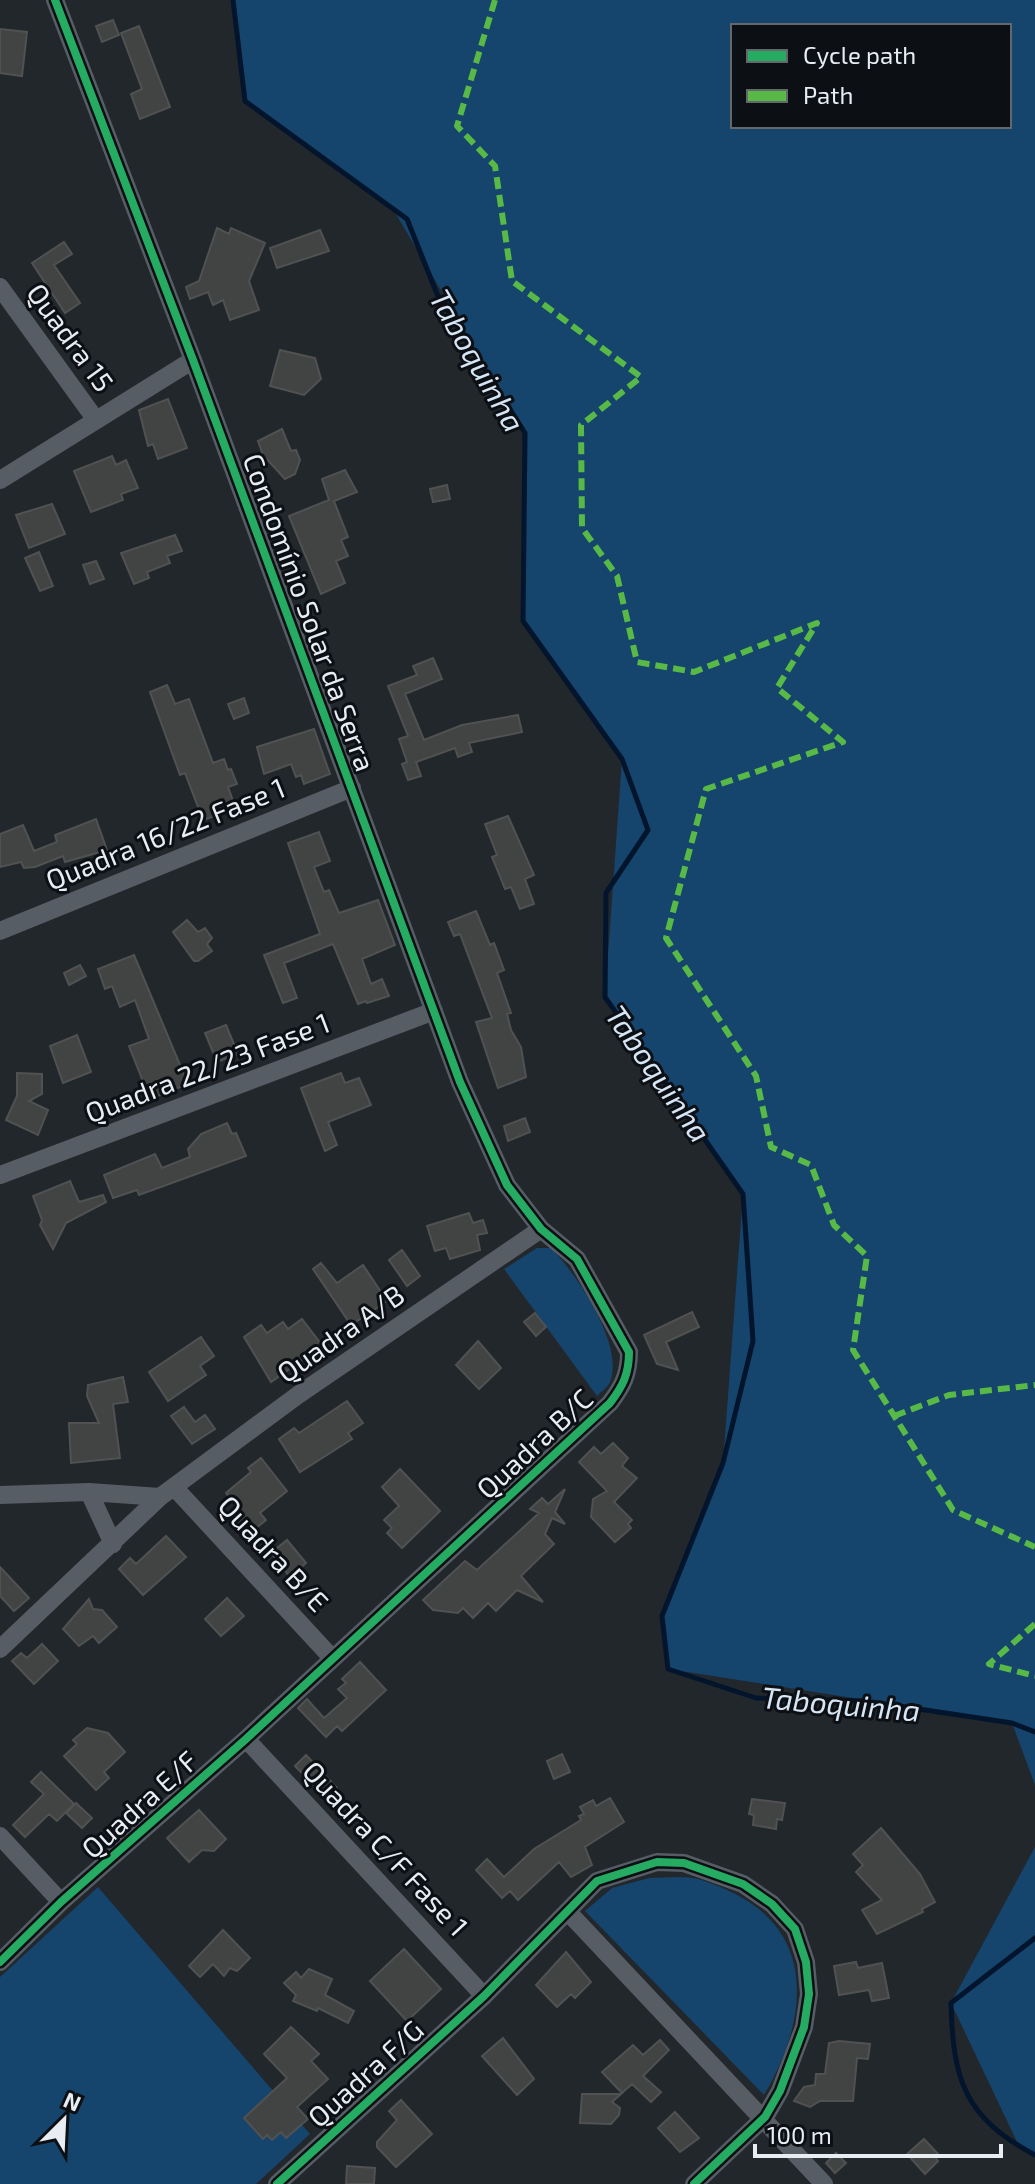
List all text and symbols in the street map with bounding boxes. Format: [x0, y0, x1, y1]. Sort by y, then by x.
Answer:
legend [731, 24, 1011, 128]
text: Cycle path [803, 40, 916, 69]
text: Path [803, 80, 853, 109]
street label: Quadra 15 [20, 276, 122, 398]
water label: Taboquinha [423, 282, 533, 438]
street label: Condomínio Solar da Serra [237, 449, 383, 775]
street label: Quadra 16/22 Fase 1 [41, 770, 289, 896]
water label: Taboquinha [599, 998, 719, 1148]
street label: Quadra 22/23 Fase 1 [80, 1005, 334, 1129]
street label: Quadra A/B [270, 1277, 410, 1389]
street label: Quadra B/C [469, 1381, 599, 1505]
street label: Quadra B/E [212, 1488, 336, 1618]
water label: Taboquinha [760, 1678, 922, 1728]
street label: Quadra E/F [74, 1743, 204, 1865]
street label: Quadra C/F Fase 1 [296, 1754, 476, 1942]
street label: Quadra F/G [300, 2012, 430, 2134]
north arrow [24, 2080, 104, 2160]
text: N [60, 2086, 85, 2116]
scale bar [755, 2108, 1001, 2158]
text: 100 m [767, 2120, 832, 2149]

